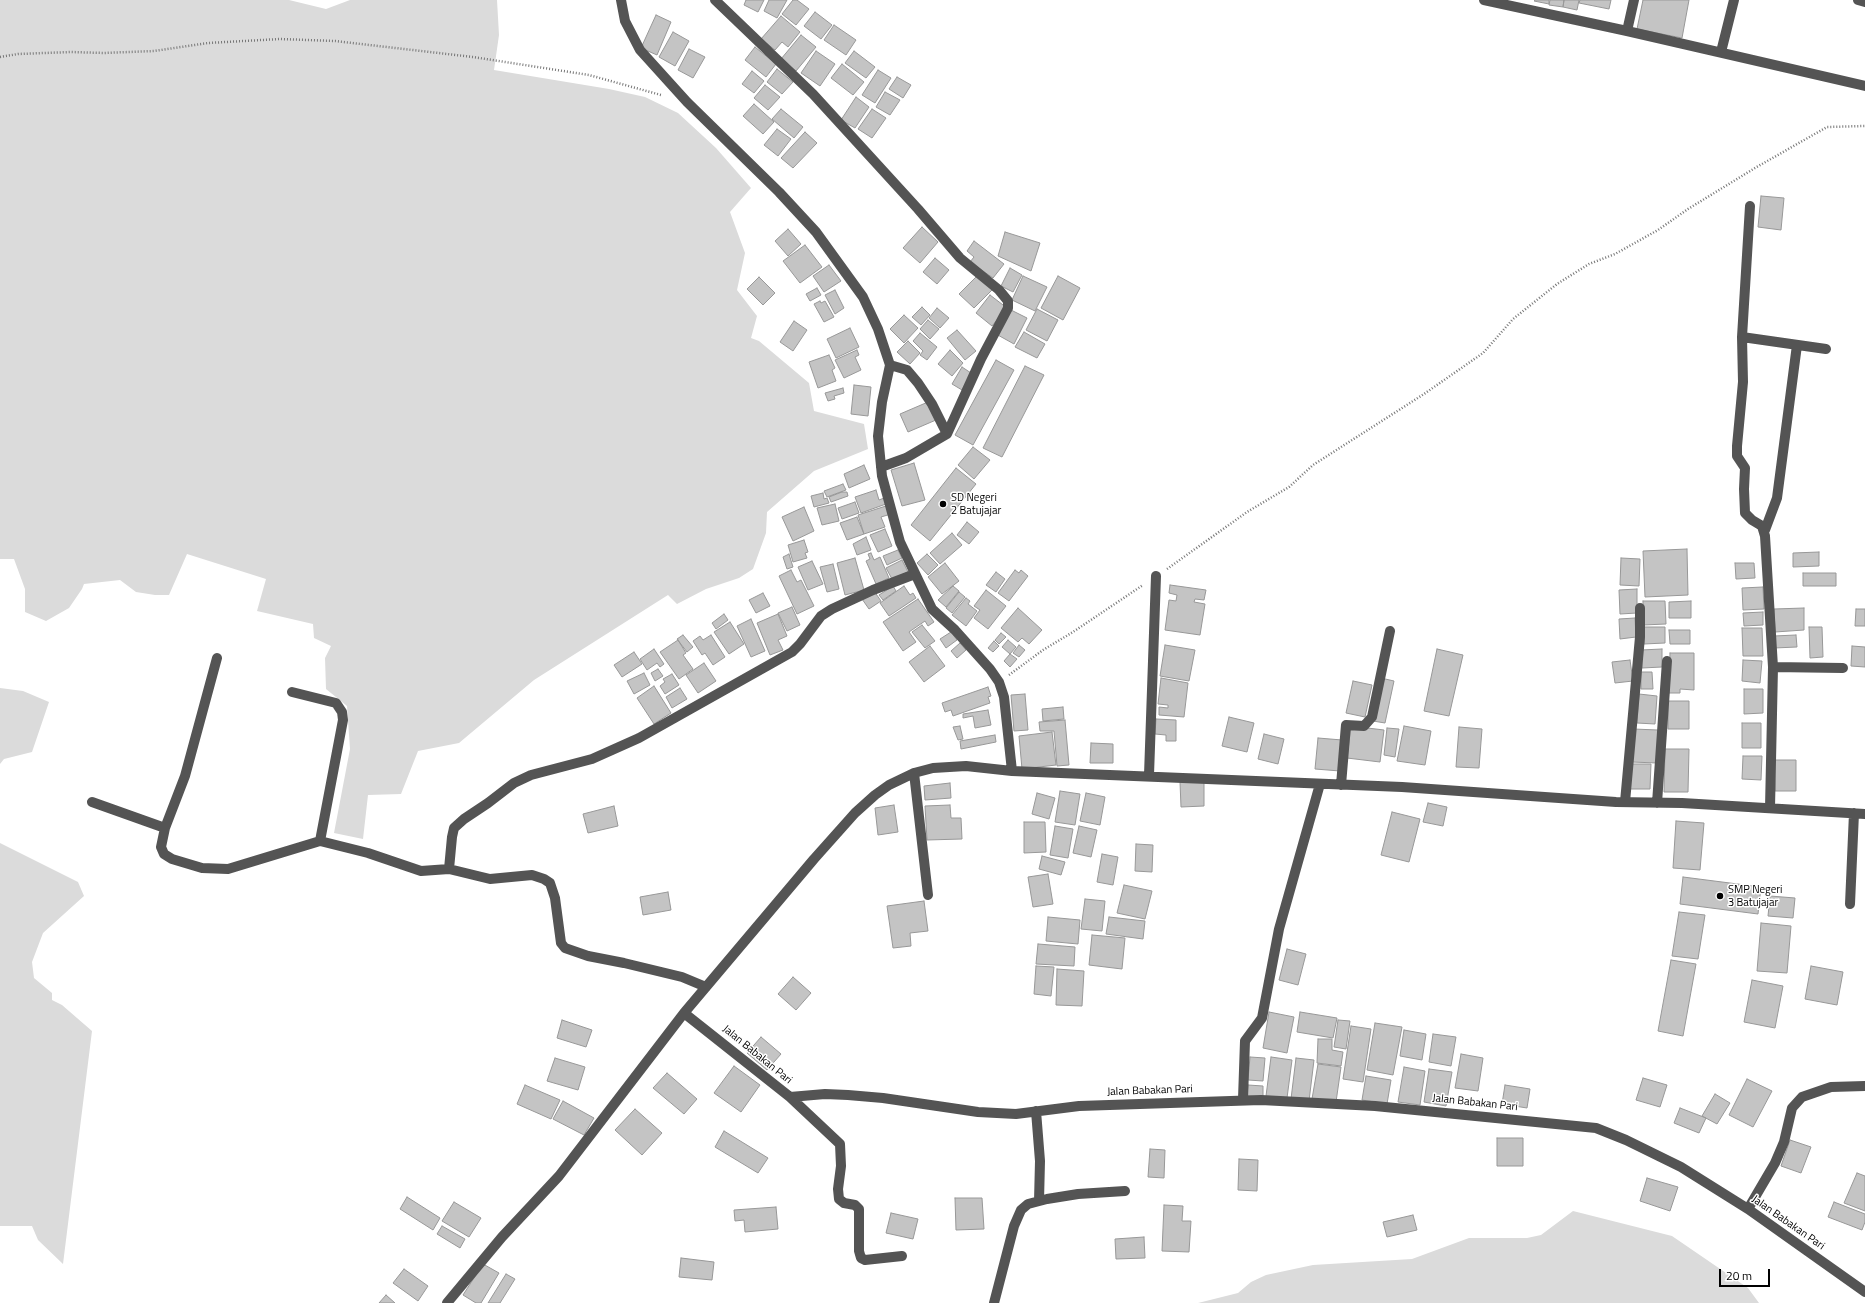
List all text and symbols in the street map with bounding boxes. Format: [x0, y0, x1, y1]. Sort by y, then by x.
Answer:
place label: SD Negeri 2 Batujajar [951, 491, 1001, 517]
marker: SD Negeri 2 Batujajar [938, 499, 948, 509]
place label: SMP Negeri 3 Batujajar [1728, 883, 1783, 909]
marker: SMP Negeri 3 Batujajar [1715, 891, 1725, 901]
street label: Jalan Babakan Pari [719, 1023, 795, 1087]
street label: Jalan Babakan Pari [1107, 1083, 1193, 1099]
street label: Jalan Babakan Pari [1432, 1092, 1518, 1114]
street label: Jalan Babakan Pari [1749, 1193, 1827, 1253]
scale bar [1721, 1261, 1772, 1287]
text: 20 m [1726, 1266, 1752, 1285]

